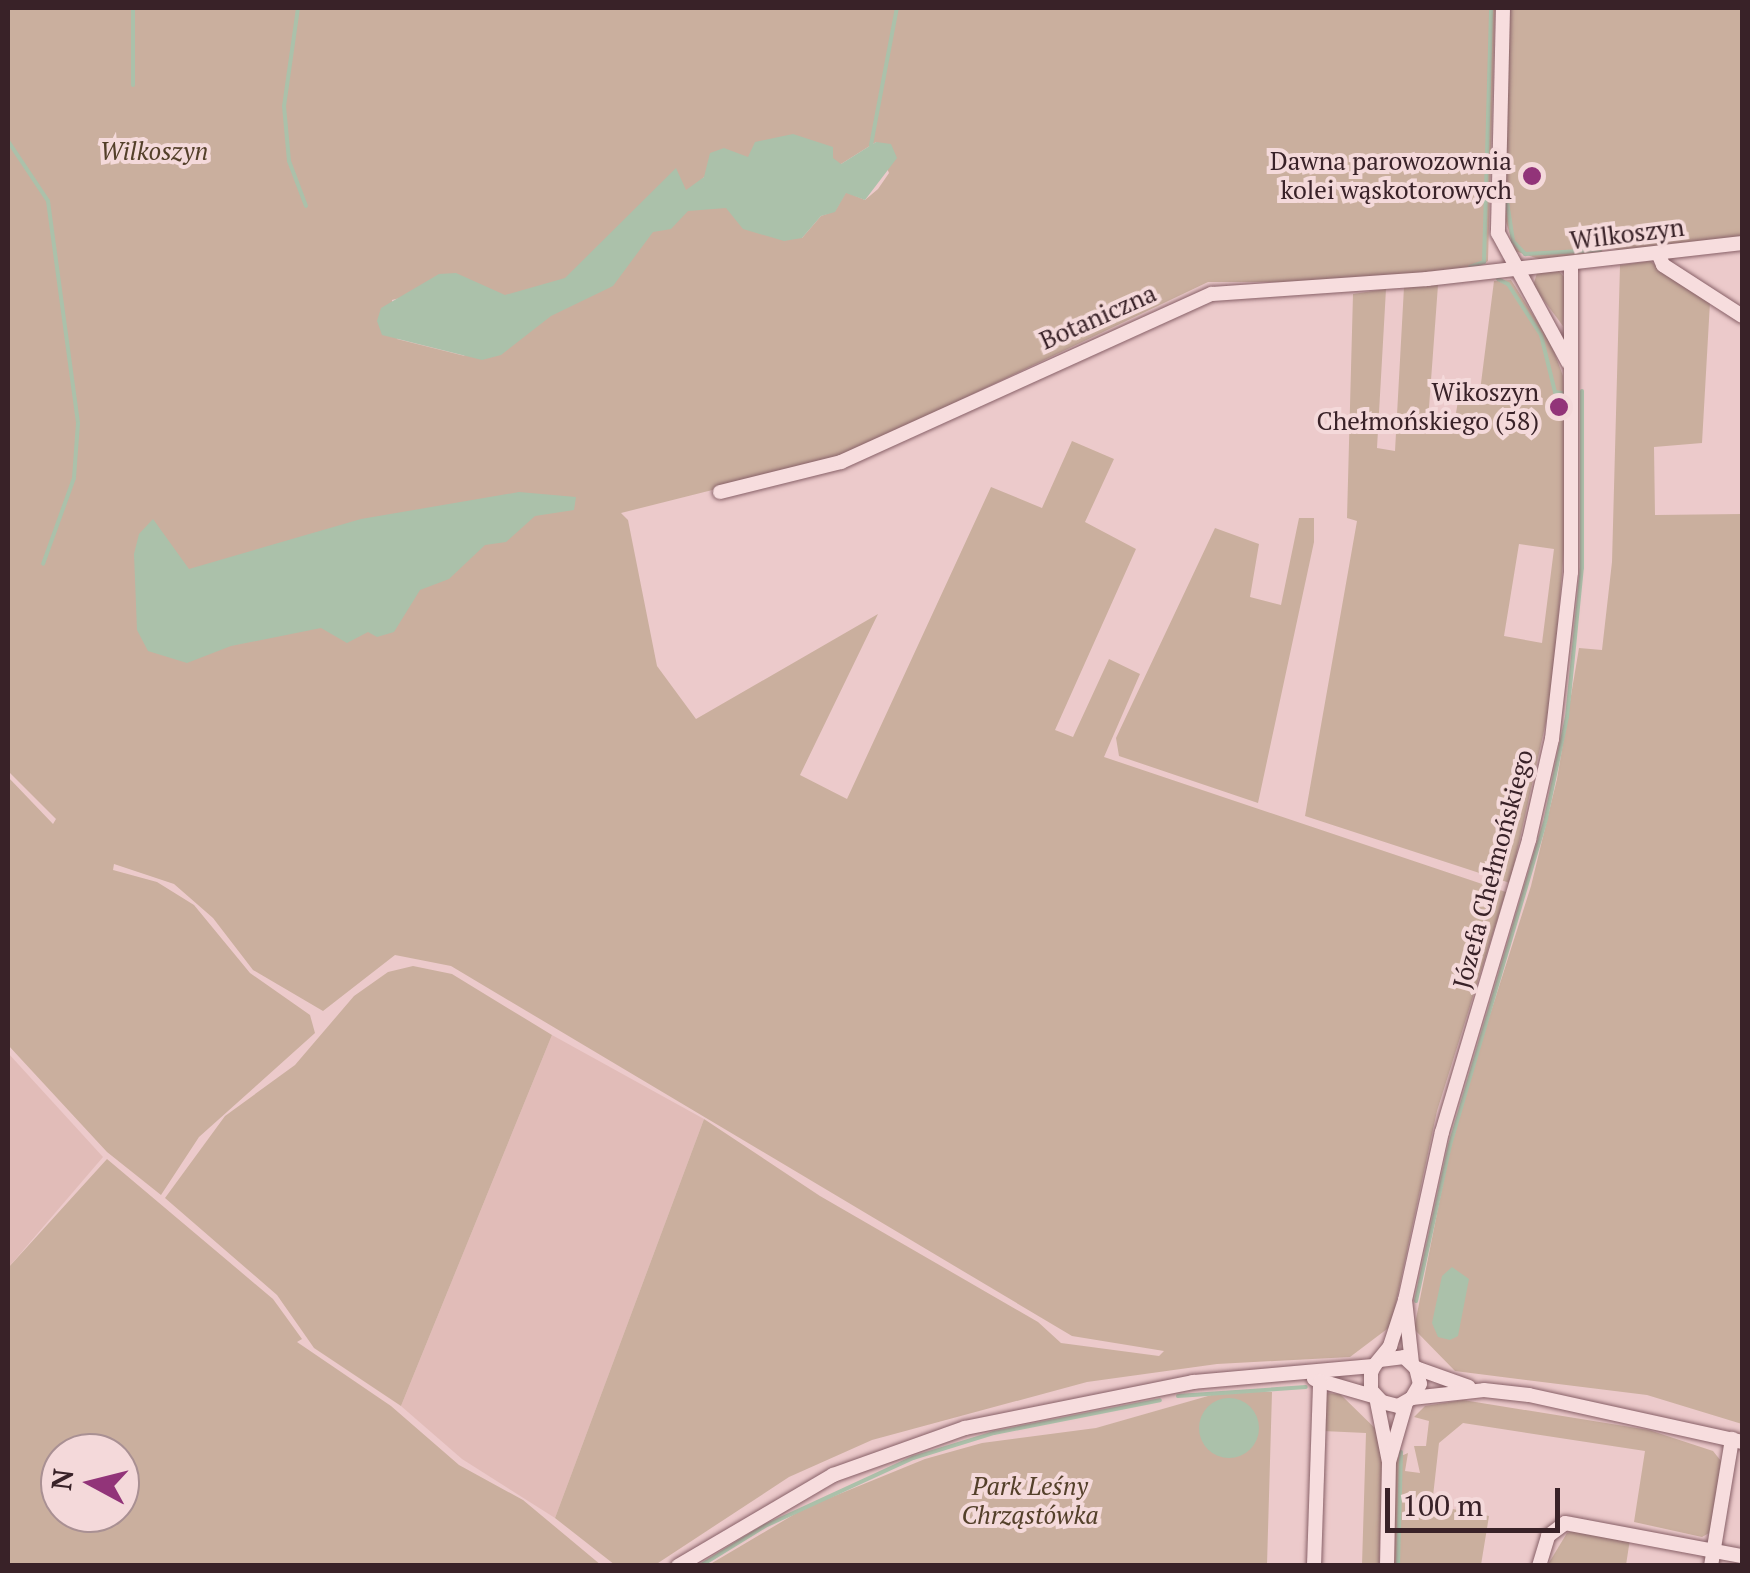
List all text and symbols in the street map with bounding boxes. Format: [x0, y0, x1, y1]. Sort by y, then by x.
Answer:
park label: Wilkoszyn [100, 136, 208, 166]
place label: Dawna parowozownia kolei wąskotorowych [1270, 147, 1512, 206]
marker: Dawna parowozownia kolei wąskotorowych [1521, 165, 1543, 187]
street label: Wilkoszyn [1568, 212, 1686, 256]
street label: Botaniczna [1035, 278, 1161, 356]
place label: Wikoszyn Chełmońskiego (58) [1317, 378, 1539, 437]
marker: Wikoszyn Chełmońskiego (58) [1548, 396, 1570, 418]
street label: Józefa Chełmońskiego [1447, 746, 1539, 992]
north arrow [40, 1433, 140, 1533]
text: N [42, 1467, 81, 1492]
scale bar [1390, 1468, 1565, 1530]
park label: Park Leśny Chrząstówka [961, 1472, 1099, 1531]
text: 100 m [1402, 1485, 1483, 1525]

